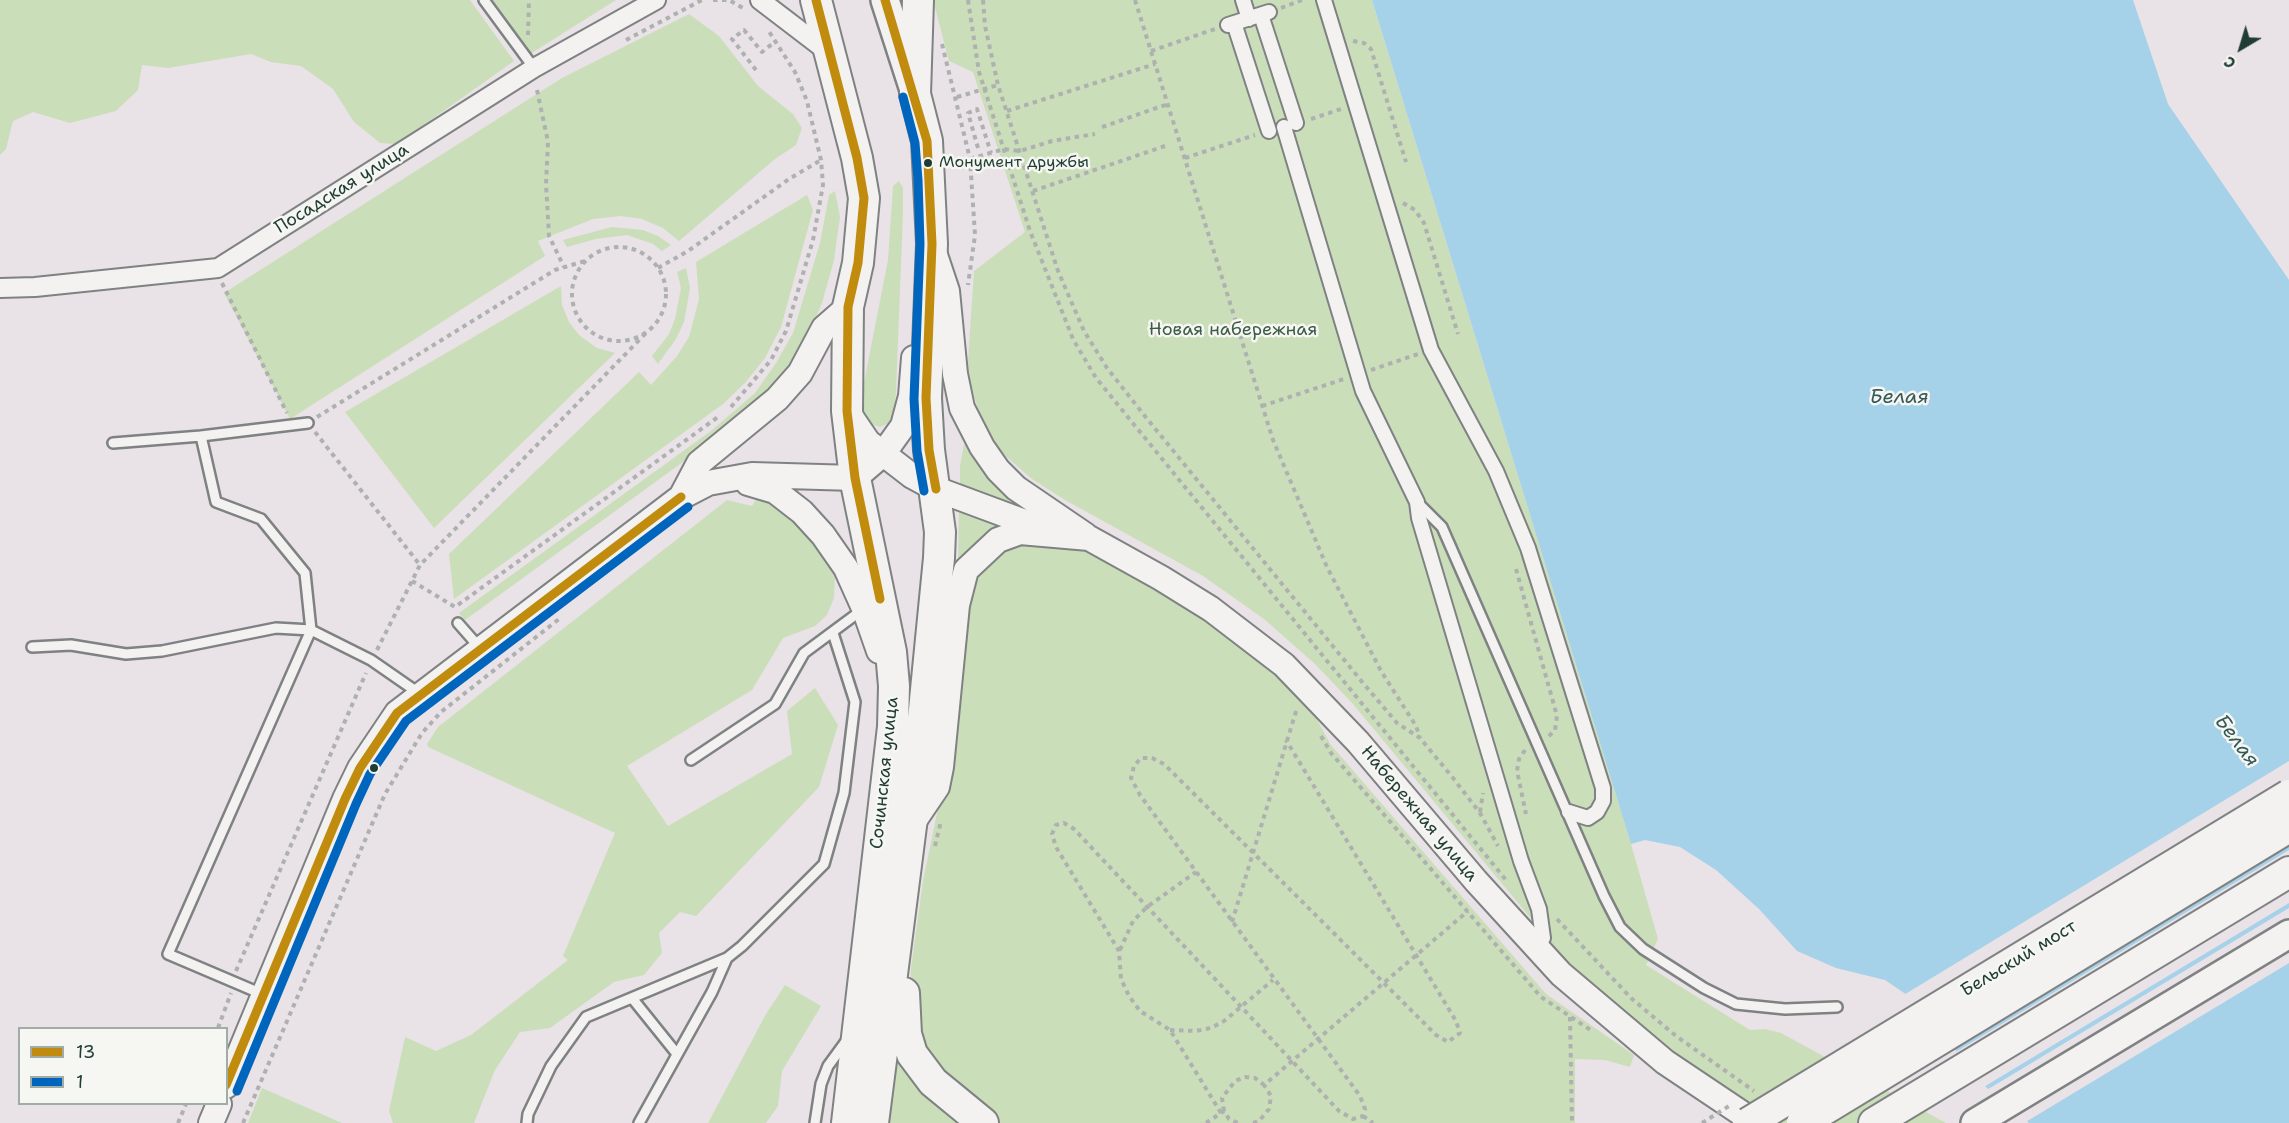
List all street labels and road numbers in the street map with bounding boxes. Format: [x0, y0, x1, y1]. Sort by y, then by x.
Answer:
street label: Посадская улица [271, 139, 413, 239]
street label: Сочинская улица [866, 696, 904, 850]
street label: Набережная улица [1356, 742, 1482, 886]
street label: Бельский мост [1957, 916, 2081, 1002]

